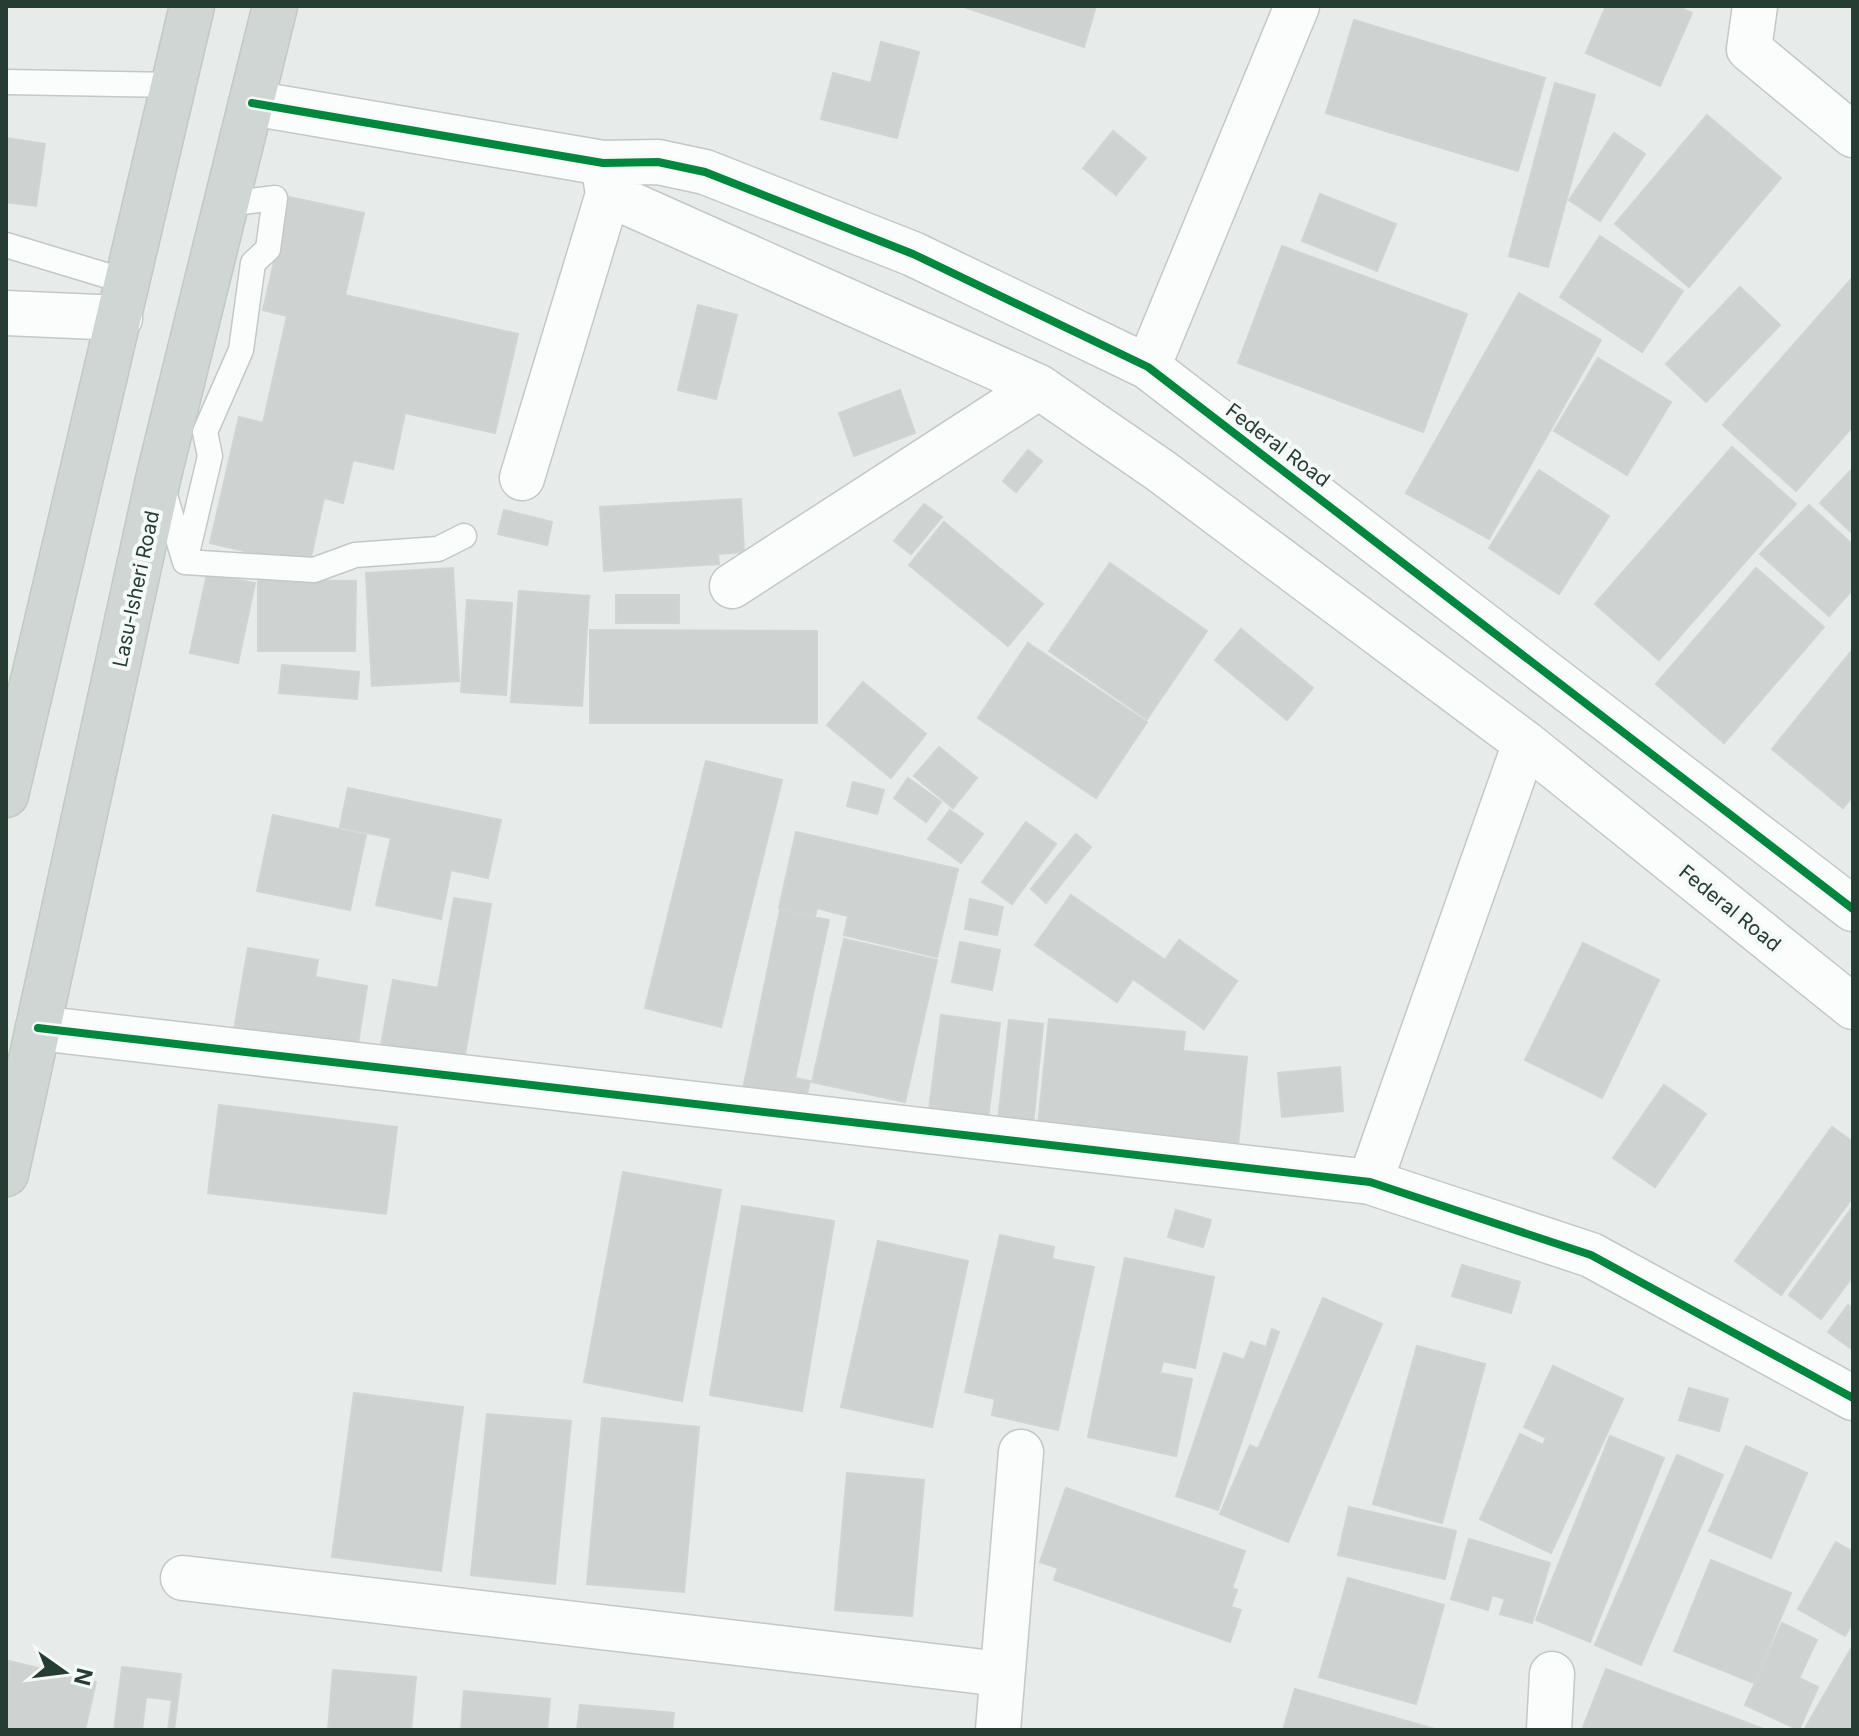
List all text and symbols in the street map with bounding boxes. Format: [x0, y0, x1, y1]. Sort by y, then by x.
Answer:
street label: Federal Road [1221, 398, 1335, 492]
street label: Lasu-Isheri Road [108, 509, 164, 669]
street label: Federal Road [1674, 860, 1786, 956]
north arrow [24, 1632, 104, 1712]
text: N [69, 1666, 98, 1688]

